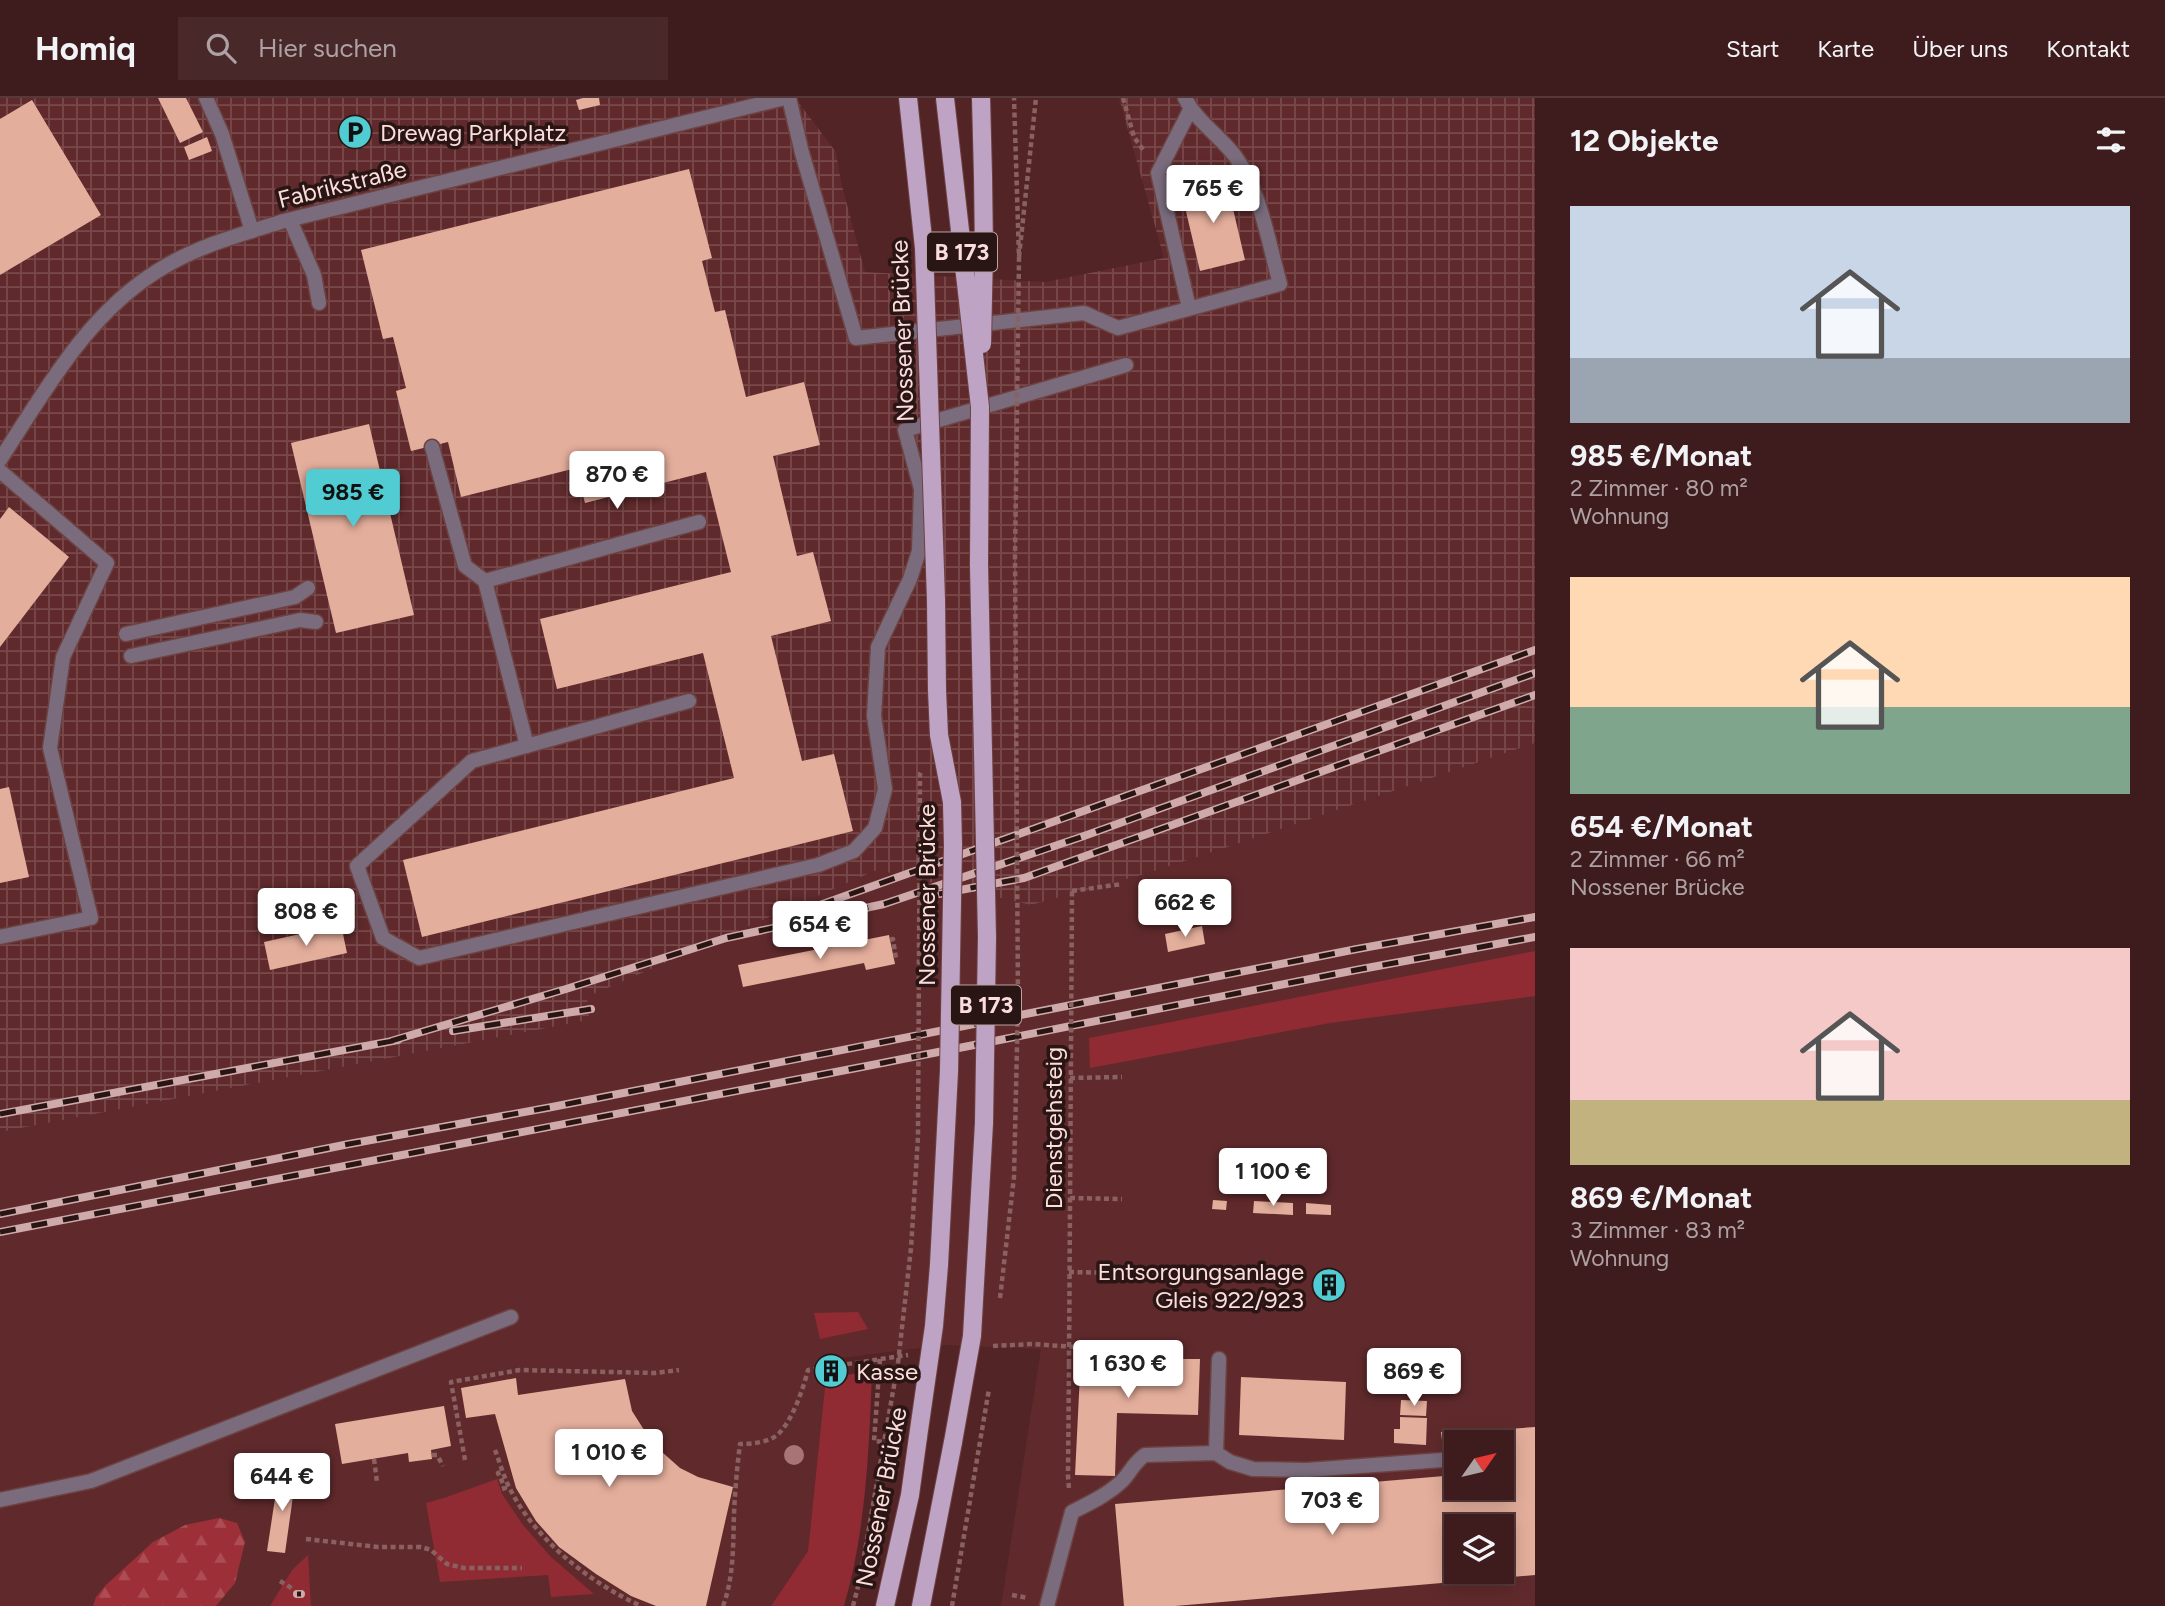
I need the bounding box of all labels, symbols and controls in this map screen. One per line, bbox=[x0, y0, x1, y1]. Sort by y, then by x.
search box bbox=[178, 17, 668, 80]
text: Homiq bbox=[35, 29, 136, 68]
icon: search bbox=[202, 29, 240, 67]
text: Hier suchen bbox=[258, 32, 397, 64]
text: Start bbox=[1726, 34, 1779, 63]
text: Karte bbox=[1817, 34, 1874, 63]
text: Über uns bbox=[1912, 34, 2008, 63]
text: Kontakt bbox=[2046, 34, 2130, 63]
parking icon: Drewag Parkplatz bbox=[336, 113, 374, 151]
place label: Drewag Parkplatz bbox=[380, 118, 566, 147]
icon: filters bbox=[2092, 121, 2130, 159]
text: 12 Objekte bbox=[1570, 122, 1719, 159]
street label: Fabrikstraße bbox=[275, 154, 409, 214]
pin: 765 € bbox=[1164, 166, 1262, 225]
text: 765 € bbox=[1183, 174, 1243, 202]
road number: B 173 bbox=[927, 232, 997, 272]
street label: Nossener Brücke bbox=[884, 239, 920, 423]
icon: home bbox=[1787, 251, 1913, 377]
text: 985 €/Monat bbox=[1570, 437, 1752, 474]
pin: 870 € bbox=[568, 452, 666, 511]
text: 870 € bbox=[585, 460, 649, 488]
pin: 985 € bbox=[304, 470, 402, 529]
text: 2 Zimmer · 80 m² bbox=[1570, 474, 1748, 502]
text: 985 € bbox=[322, 478, 384, 506]
text: Wohnung bbox=[1570, 502, 1669, 530]
icon: home bbox=[1787, 622, 1913, 748]
street label: Nossener Brücke bbox=[912, 804, 941, 986]
text: 654 €/Monat bbox=[1570, 808, 1753, 845]
text: 2 Zimmer · 66 m² bbox=[1570, 845, 1745, 873]
text: Nossener Brücke bbox=[1570, 873, 1745, 901]
pin: 662 € bbox=[1136, 880, 1234, 939]
pin: 808 € bbox=[257, 888, 355, 948]
text: 662 € bbox=[1154, 888, 1216, 916]
text: 808 € bbox=[274, 897, 338, 925]
pin: 654 € bbox=[771, 902, 869, 961]
text: 654 € bbox=[789, 910, 851, 938]
road number: B 173 bbox=[951, 986, 1021, 1024]
icon: home bbox=[1787, 993, 1913, 1119]
street label: Dienstgehsteig bbox=[1039, 1047, 1068, 1209]
pin: 1 100 € bbox=[1208, 1148, 1338, 1208]
text: 1 100 € bbox=[1235, 1157, 1311, 1185]
text: 869 €/Monat bbox=[1570, 1179, 1752, 1216]
text: 3 Zimmer · 83 m² bbox=[1570, 1216, 1745, 1244]
text: Wohnung bbox=[1570, 1244, 1669, 1272]
place label: Entsorgungsanlage Gleis 922/923 bbox=[1098, 1257, 1304, 1314]
building icon: Entsorgungsanlage Gleis 922/923 bbox=[1310, 1266, 1348, 1304]
pin: 1 630 € bbox=[1063, 1340, 1193, 1400]
pin: 869 € bbox=[1365, 1348, 1463, 1408]
text: 1 630 € bbox=[1089, 1349, 1167, 1377]
building icon: Kasse bbox=[812, 1352, 850, 1390]
place label: Kasse bbox=[856, 1357, 918, 1386]
text: 869 € bbox=[1383, 1357, 1445, 1385]
street label: Nossener Brücke bbox=[849, 1405, 913, 1589]
pin: 1 010 € bbox=[544, 1430, 674, 1489]
north arrow bbox=[1444, 1430, 1514, 1500]
map controls bbox=[1444, 1430, 1514, 1584]
text: 1 010 € bbox=[571, 1438, 647, 1466]
pin: 644 € bbox=[233, 1454, 331, 1513]
text: 644 € bbox=[250, 1462, 314, 1490]
pin: 703 € bbox=[1283, 1478, 1381, 1537]
text: 703 € bbox=[1301, 1486, 1363, 1514]
button: layers bbox=[1444, 1514, 1514, 1584]

